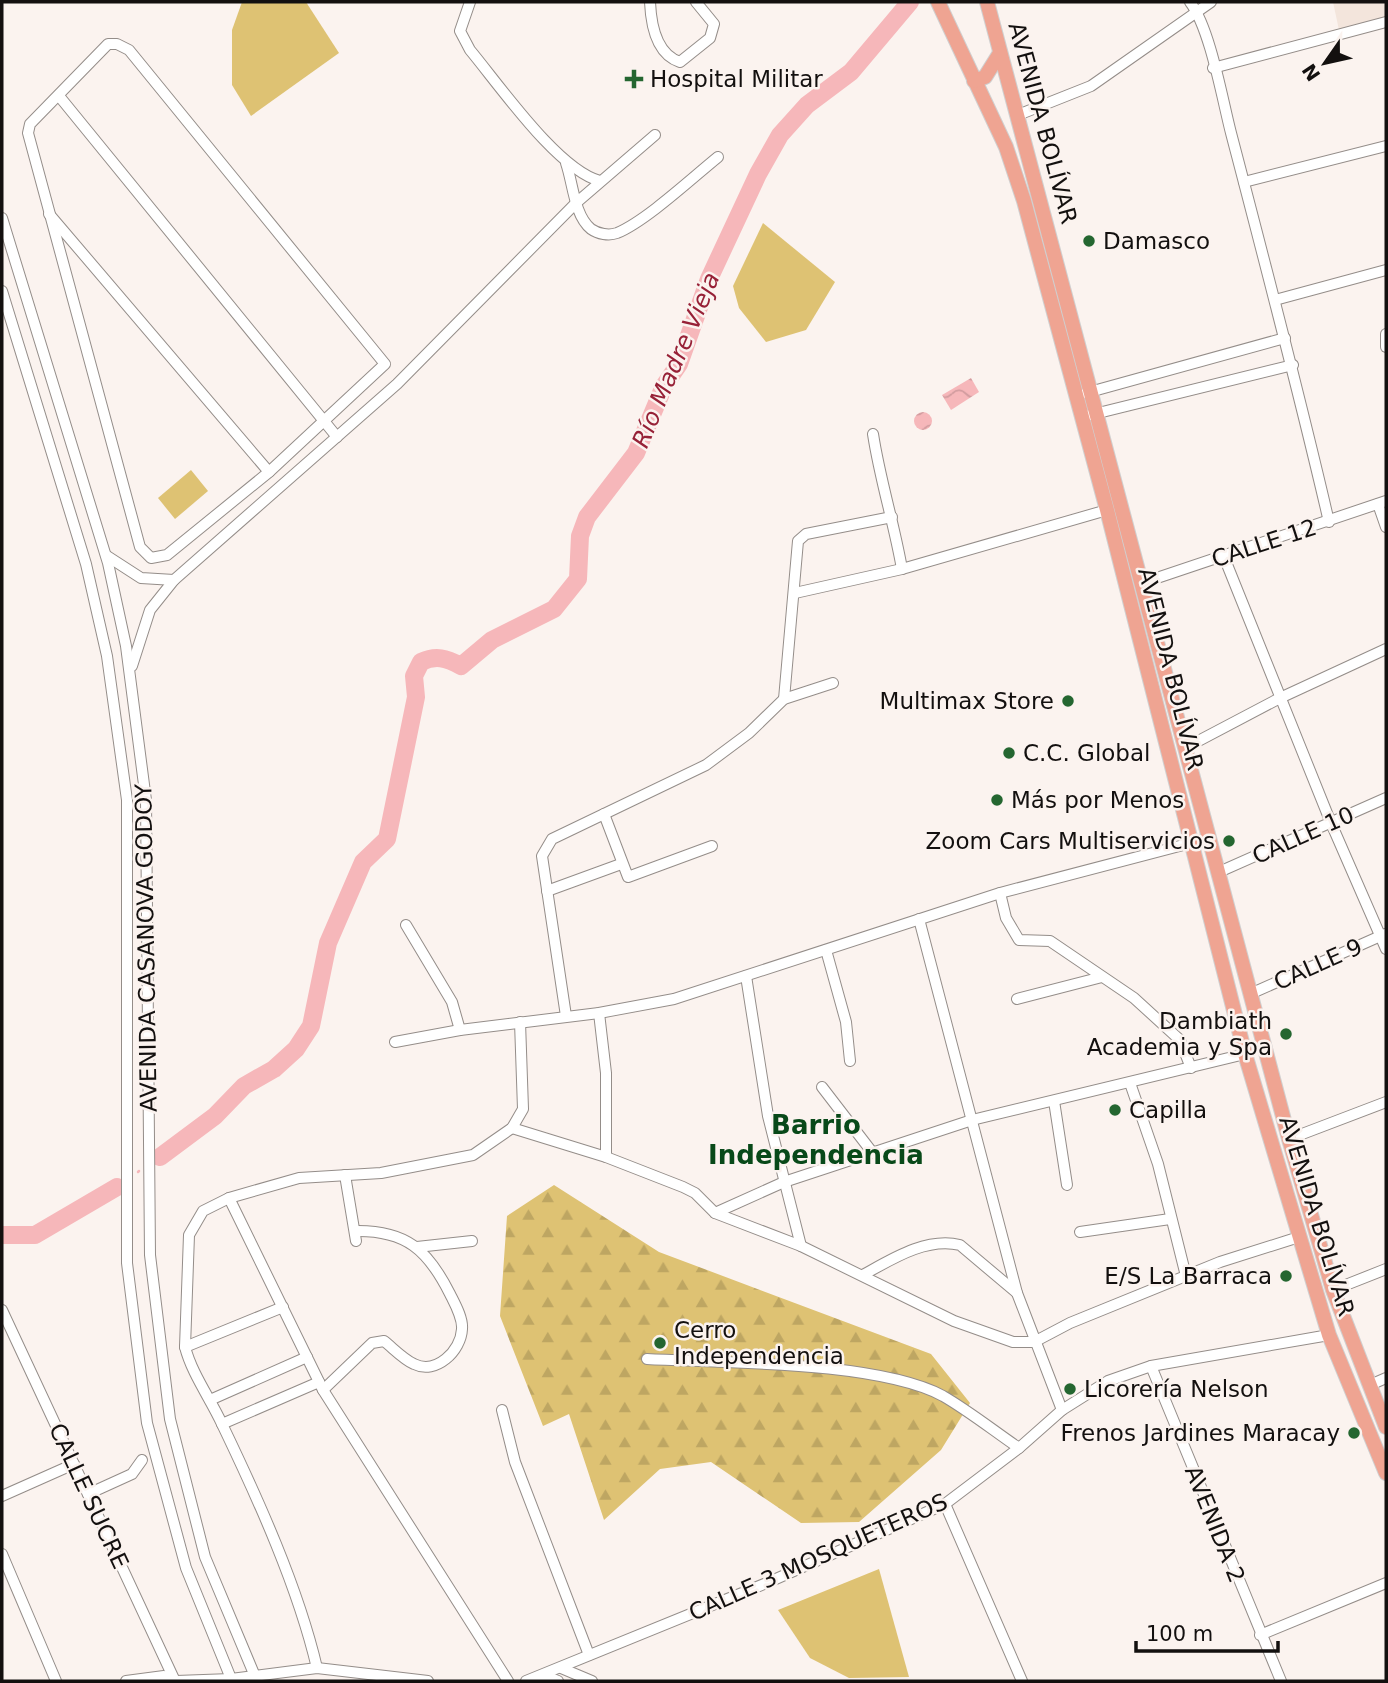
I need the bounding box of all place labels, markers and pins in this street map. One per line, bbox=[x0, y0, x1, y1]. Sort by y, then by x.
place label: Hospital Militar bbox=[650, 66, 823, 92]
marker: Hospital Militar bbox=[624, 69, 644, 89]
place label: Damasco bbox=[1103, 228, 1210, 254]
marker: Damasco bbox=[1081, 233, 1097, 249]
place label: Multimax Store bbox=[880, 688, 1054, 714]
marker: Multimax Store bbox=[1060, 693, 1076, 709]
place label: C.C. Global bbox=[1023, 740, 1150, 766]
marker: C.C. Global bbox=[1001, 745, 1017, 761]
place label: Más por Menos bbox=[1011, 787, 1184, 813]
marker: Más por Menos bbox=[989, 792, 1005, 808]
place label: Zoom Cars Multiservicios bbox=[926, 828, 1215, 854]
marker: Zoom Cars Multiservicios bbox=[1221, 833, 1237, 849]
place label: Dambiath Academia y Spa bbox=[1087, 1008, 1272, 1060]
marker: Dambiath Academia y Spa bbox=[1278, 1026, 1294, 1042]
place label: Capilla bbox=[1129, 1097, 1207, 1123]
marker: Capilla bbox=[1107, 1102, 1123, 1118]
place label: E/S La Barraca bbox=[1104, 1263, 1272, 1289]
marker: E/S La Barraca bbox=[1278, 1268, 1294, 1284]
place label: Cerro Independencia bbox=[674, 1317, 844, 1369]
marker: Cerro Independencia bbox=[652, 1335, 668, 1351]
place label: Licorería Nelson bbox=[1084, 1376, 1269, 1402]
marker: Licorería Nelson bbox=[1062, 1381, 1078, 1397]
place label: Frenos Jardines Maracay bbox=[1061, 1420, 1340, 1446]
marker: Frenos Jardines Maracay bbox=[1346, 1425, 1362, 1441]

